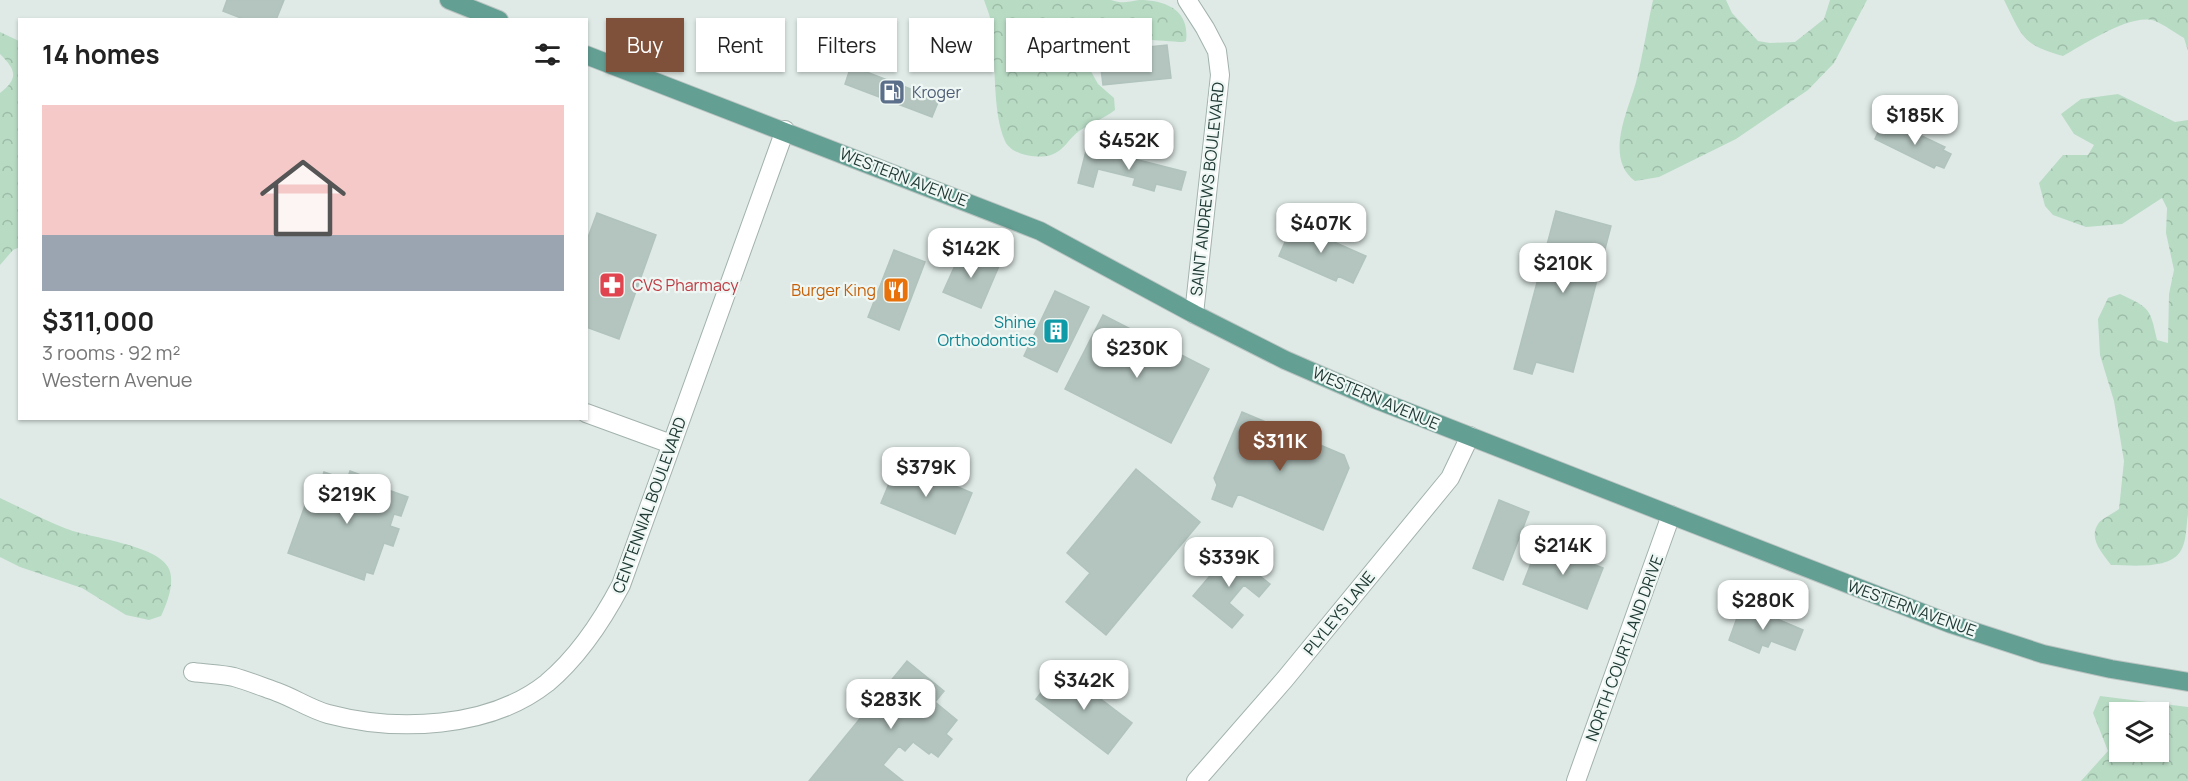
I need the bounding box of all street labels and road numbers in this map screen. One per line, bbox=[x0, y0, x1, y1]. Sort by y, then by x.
street label: SAINT ANDREWS BOULEVARD bbox=[1185, 81, 1229, 297]
street label: WESTERN AVENUE bbox=[837, 142, 971, 212]
street label: WESTERN AVENUE bbox=[1309, 361, 1443, 435]
street label: CENTENNIAL BOULEVARD bbox=[607, 414, 691, 596]
street label: NORTH COURTLAND DRIVE bbox=[1580, 552, 1668, 744]
street label: PLYLEYS LANE bbox=[1298, 566, 1380, 660]
street label: WESTERN AVENUE bbox=[1845, 574, 1979, 642]

